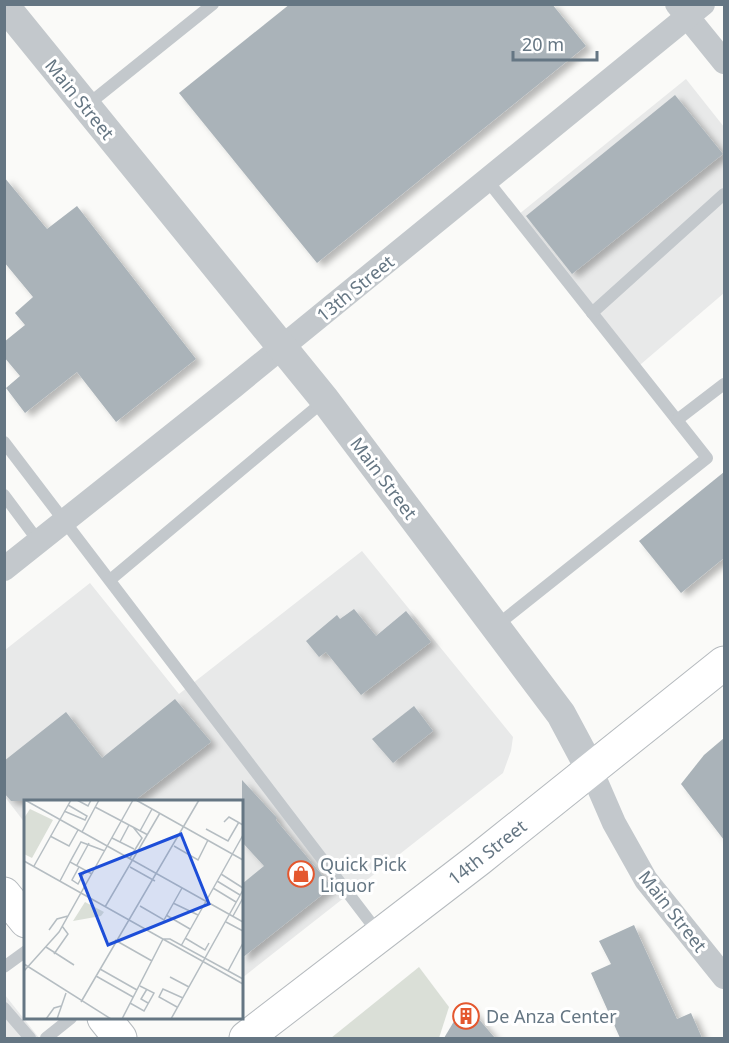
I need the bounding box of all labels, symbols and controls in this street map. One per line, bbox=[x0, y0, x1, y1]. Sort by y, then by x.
scale bar bbox=[513, 24, 597, 62]
text: 20 m bbox=[522, 32, 564, 56]
street label: Main Street bbox=[40, 54, 120, 145]
street label: 13th Street bbox=[311, 249, 399, 327]
street label: Main Street bbox=[345, 432, 423, 524]
inset map bbox=[24, 800, 243, 1019]
street label: 14th Street bbox=[443, 814, 531, 890]
place label: Quick Pick Liquor bbox=[320, 852, 407, 897]
shop icon: Quick Pick Liquor bbox=[286, 859, 316, 889]
street label: Main Street bbox=[634, 865, 713, 957]
building icon: De Anza Center bbox=[451, 1001, 481, 1031]
place label: De Anza Center bbox=[486, 1004, 617, 1028]

